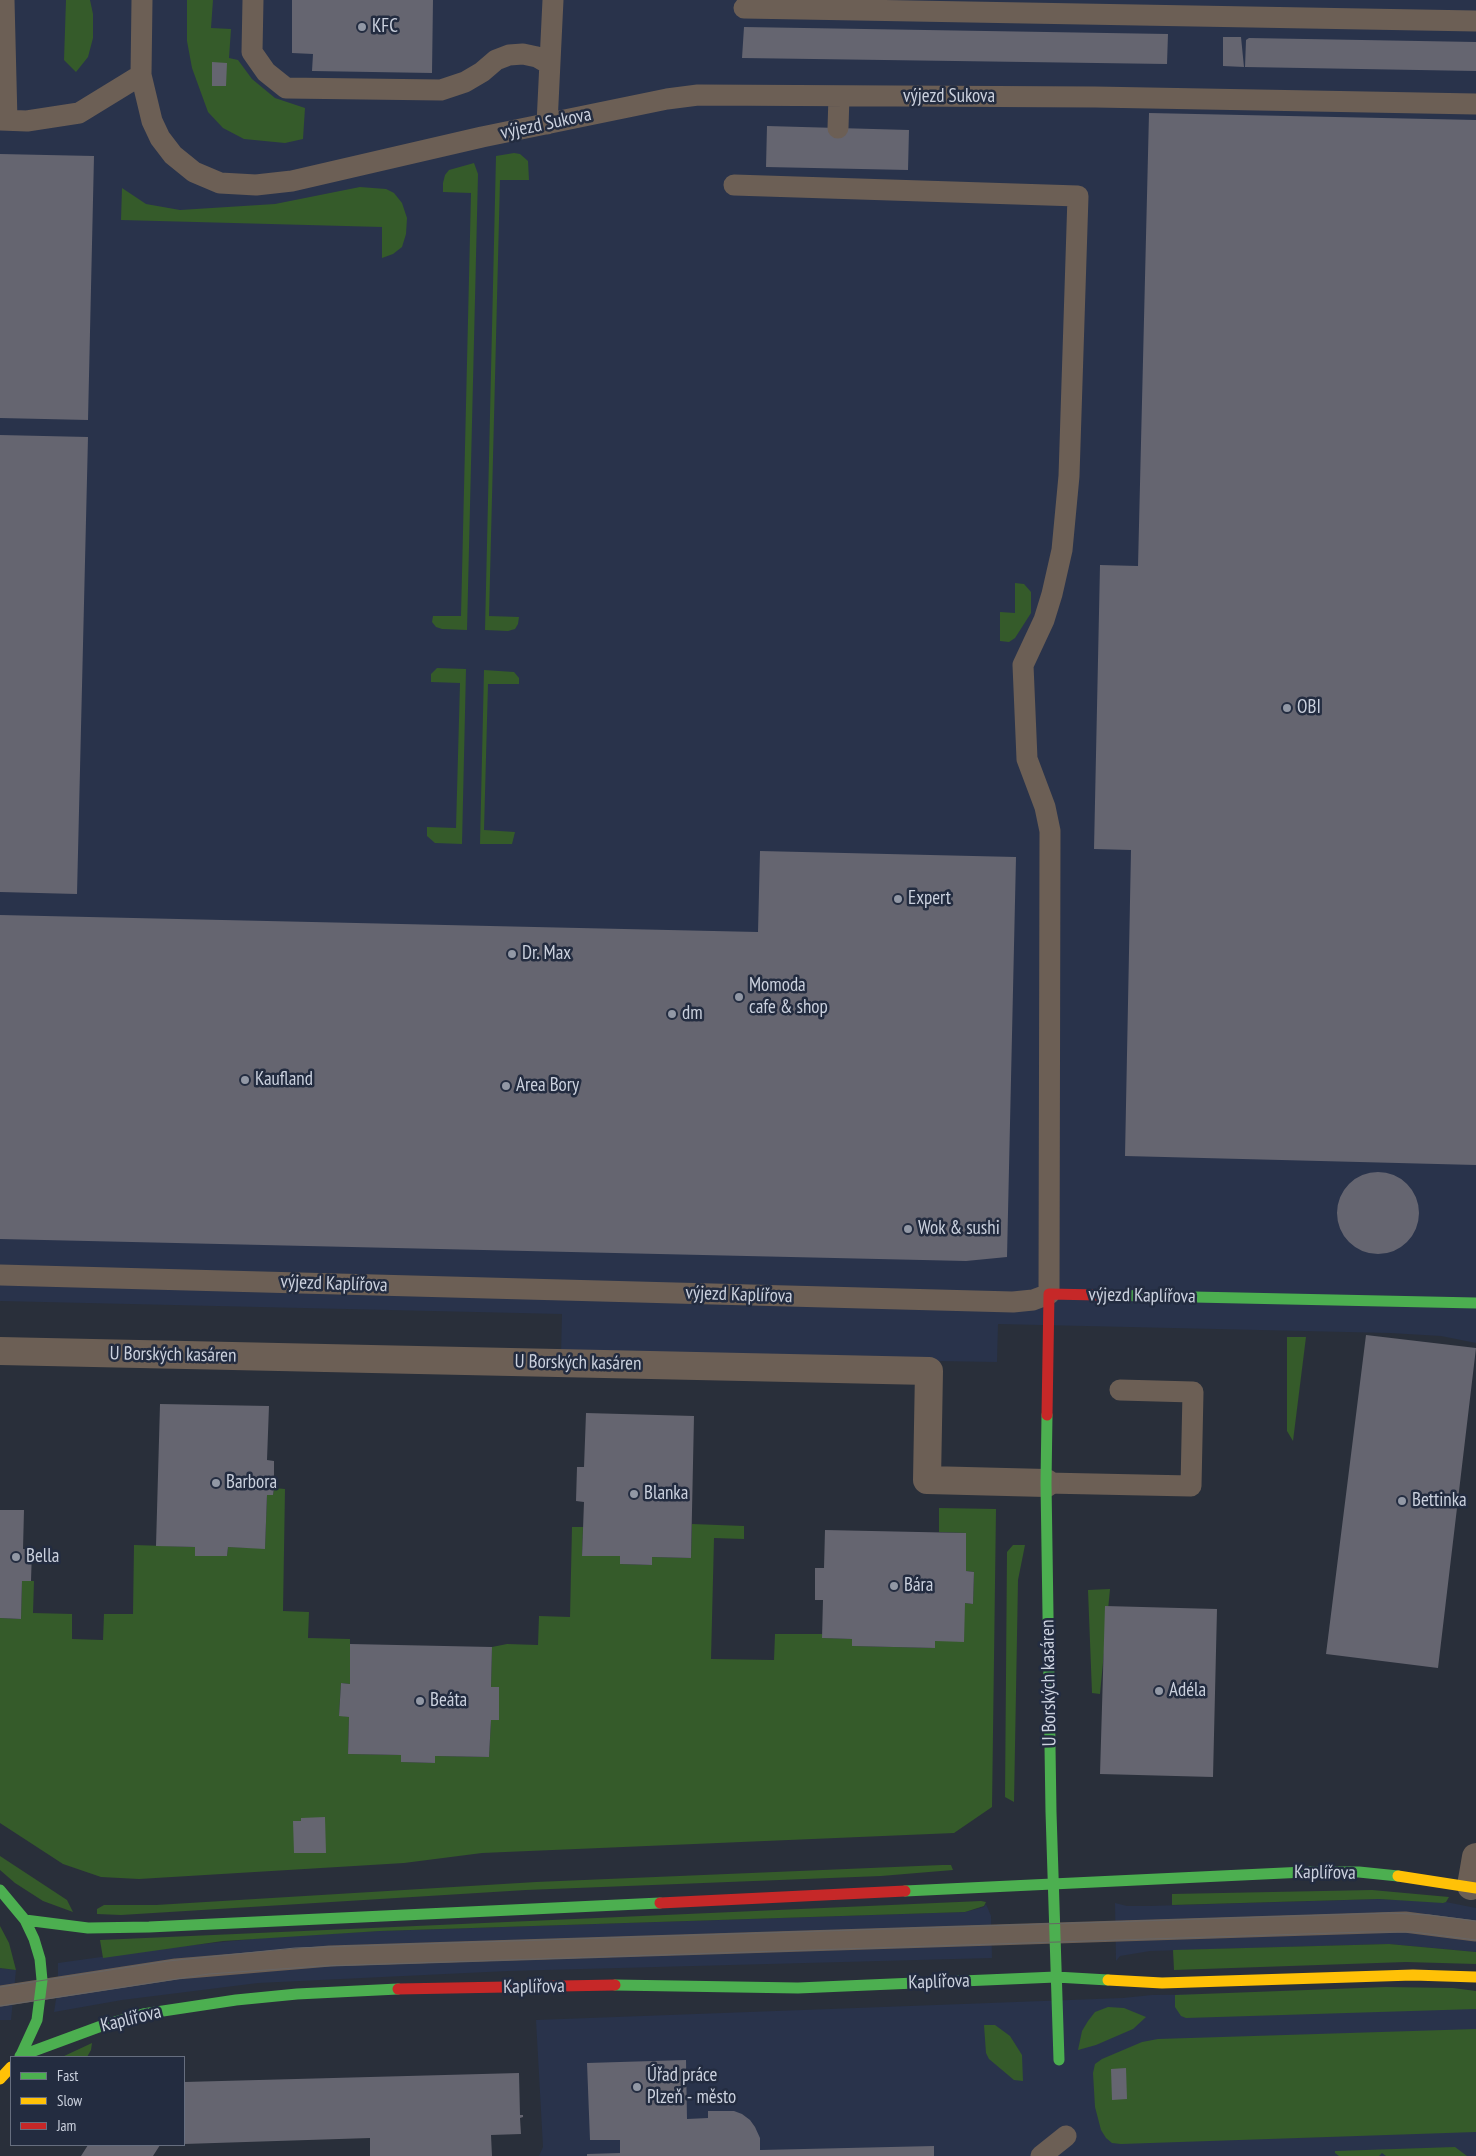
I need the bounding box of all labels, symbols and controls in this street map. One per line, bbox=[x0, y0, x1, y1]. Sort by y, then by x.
place label: KFC bbox=[372, 16, 398, 38]
marker: KFC bbox=[356, 21, 368, 33]
street label: výjezd Sukova bbox=[903, 86, 995, 108]
street label: výjezd Sukova bbox=[499, 103, 593, 145]
place label: OBI bbox=[1297, 697, 1321, 719]
marker: OBI bbox=[1281, 702, 1293, 714]
place label: Expert bbox=[908, 888, 951, 910]
marker: Expert bbox=[892, 893, 904, 905]
place label: Dr. Max bbox=[522, 943, 571, 965]
marker: Dr. Max bbox=[506, 948, 518, 960]
place label: Momoda cafe & shop bbox=[749, 975, 828, 1019]
marker: Momoda cafe & shop bbox=[733, 991, 745, 1003]
place label: dm bbox=[682, 1003, 703, 1025]
marker: dm bbox=[666, 1008, 678, 1020]
place label: Kaufland bbox=[255, 1069, 313, 1091]
marker: Kaufland bbox=[239, 1074, 251, 1086]
place label: Area Bory bbox=[516, 1075, 579, 1097]
marker: Area Bory bbox=[500, 1080, 512, 1092]
place label: Wok & sushi bbox=[918, 1218, 1000, 1240]
marker: Wok & sushi bbox=[902, 1223, 914, 1235]
street label: výjezd Kaplířova bbox=[280, 1271, 388, 1297]
street label: výjezd Kaplířova bbox=[685, 1282, 793, 1308]
street label: výjezd Kaplířova bbox=[1088, 1284, 1196, 1308]
street label: U Borských kasáren bbox=[109, 1342, 237, 1368]
street label: U Borských kasáren bbox=[514, 1350, 642, 1376]
place label: Barbora bbox=[226, 1472, 277, 1494]
marker: Barbora bbox=[210, 1477, 222, 1489]
place label: Blanka bbox=[644, 1483, 688, 1505]
marker: Blanka bbox=[628, 1488, 640, 1500]
place label: Bettinka bbox=[1412, 1490, 1467, 1512]
marker: Bettinka bbox=[1396, 1495, 1408, 1507]
place label: Bella bbox=[26, 1546, 59, 1568]
marker: Bella bbox=[10, 1551, 22, 1563]
place label: Bára bbox=[904, 1575, 933, 1597]
marker: Bára bbox=[888, 1580, 900, 1592]
street label: U Borských kasáren bbox=[1036, 1619, 1062, 1747]
place label: Adéla bbox=[1169, 1680, 1206, 1702]
marker: Adéla bbox=[1153, 1685, 1165, 1697]
place label: Beáta bbox=[430, 1690, 467, 1712]
marker: Beáta bbox=[414, 1695, 426, 1707]
street label: Kaplířova bbox=[1294, 1861, 1356, 1885]
street label: Kaplířova bbox=[908, 1970, 970, 1994]
street label: Kaplířova bbox=[503, 1975, 565, 1999]
street label: Kaplířova bbox=[98, 2000, 164, 2038]
legend bbox=[10, 2056, 185, 2146]
place label: Úřad práce Plzeň - město bbox=[647, 2065, 736, 2109]
text: Fast bbox=[57, 2066, 78, 2085]
marker: Úřad práce Plzeň - město bbox=[631, 2081, 643, 2093]
text: Slow bbox=[57, 2091, 82, 2110]
text: Jam bbox=[57, 2116, 76, 2135]

